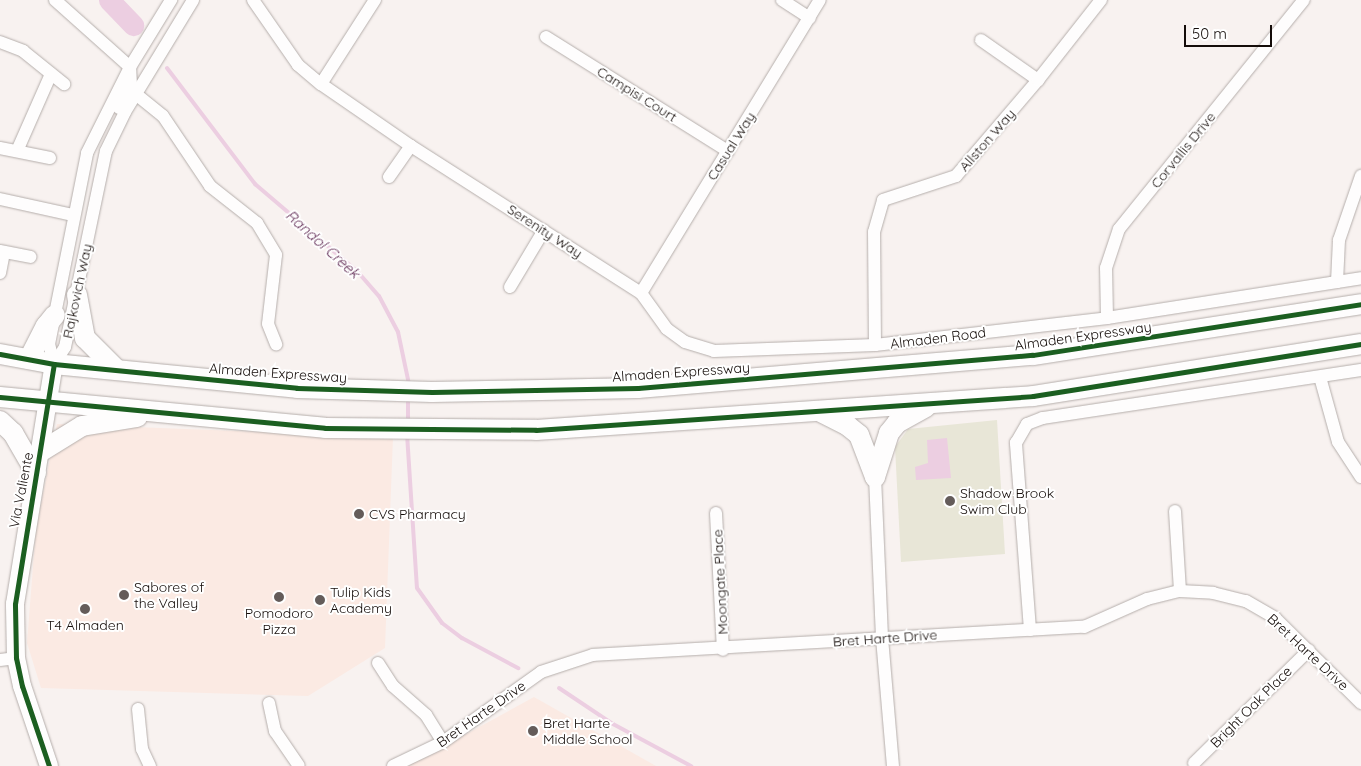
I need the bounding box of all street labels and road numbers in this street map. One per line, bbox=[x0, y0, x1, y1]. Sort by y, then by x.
street label: Campisi Court bbox=[594, 63, 680, 125]
street label: Allston Way bbox=[955, 105, 1019, 175]
street label: Casual Way bbox=[703, 109, 759, 183]
street label: Corvallis Drive bbox=[1147, 109, 1219, 191]
street label: Serenity Way bbox=[504, 200, 586, 262]
street label: Rajkovich Way bbox=[59, 242, 95, 340]
street label: Almaden Expressway bbox=[1013, 318, 1153, 354]
street label: Almaden Road bbox=[889, 324, 987, 352]
street label: Almaden Expressway bbox=[611, 359, 751, 385]
street label: Almaden Expressway bbox=[208, 360, 348, 386]
street label: Via Valiente bbox=[5, 451, 37, 529]
street label: Moongate Place bbox=[709, 529, 731, 635]
street label: Bret Harte Drive bbox=[1264, 610, 1352, 694]
street label: Bret Harte Drive bbox=[832, 626, 938, 650]
street label: Bright Oak Place bbox=[1207, 663, 1295, 751]
street label: Bret Harte Drive bbox=[433, 677, 529, 751]

